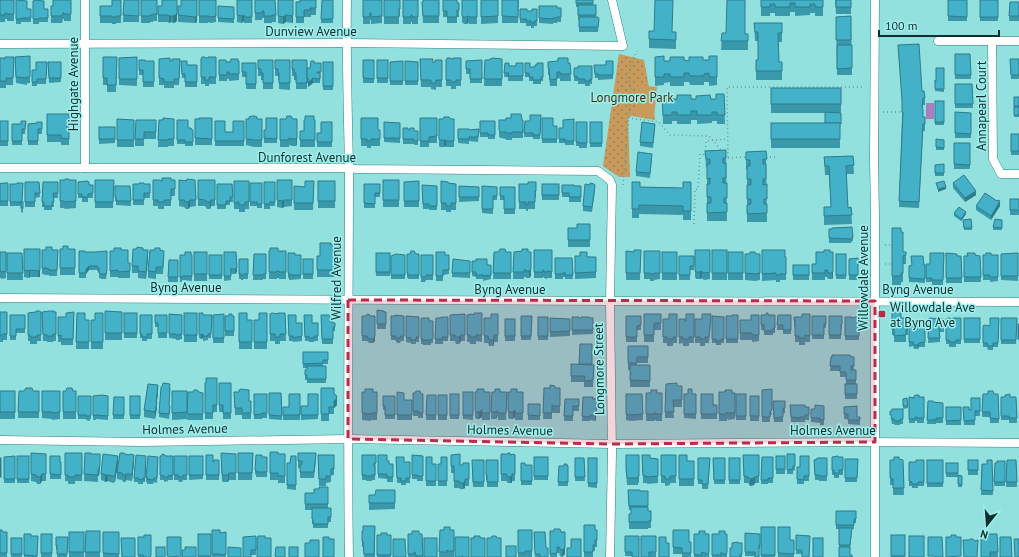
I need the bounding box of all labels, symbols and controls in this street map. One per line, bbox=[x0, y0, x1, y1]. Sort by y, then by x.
scale bar bbox=[879, 12, 999, 38]
text: 100 m bbox=[885, 18, 918, 33]
street label: Dunview Avenue bbox=[265, 23, 357, 40]
street label: Highgate Avenue bbox=[65, 37, 82, 131]
street label: Annapearl Court bbox=[973, 60, 990, 151]
park label: Longmore Park bbox=[591, 89, 674, 106]
street label: Dunforest Avenue bbox=[258, 149, 356, 166]
street label: Willowdale Avenue bbox=[855, 225, 872, 331]
street label: Wilfred Avenue bbox=[328, 236, 345, 320]
street label: Byng Avenue bbox=[150, 279, 222, 296]
street label: Byng Avenue bbox=[474, 281, 546, 298]
street label: Byng Avenue bbox=[882, 281, 954, 298]
place label: Willowdale Ave at Byng Ave bbox=[890, 299, 975, 331]
marker: Willowdale Ave at Byng Ave bbox=[877, 309, 887, 319]
street label: Longmore Street bbox=[590, 322, 608, 415]
street label: Holmes Avenue bbox=[142, 420, 228, 438]
street label: Holmes Avenue bbox=[467, 421, 553, 439]
street label: Holmes Avenue bbox=[790, 422, 876, 439]
north arrow bbox=[967, 505, 1007, 545]
text: N bbox=[979, 527, 990, 542]

